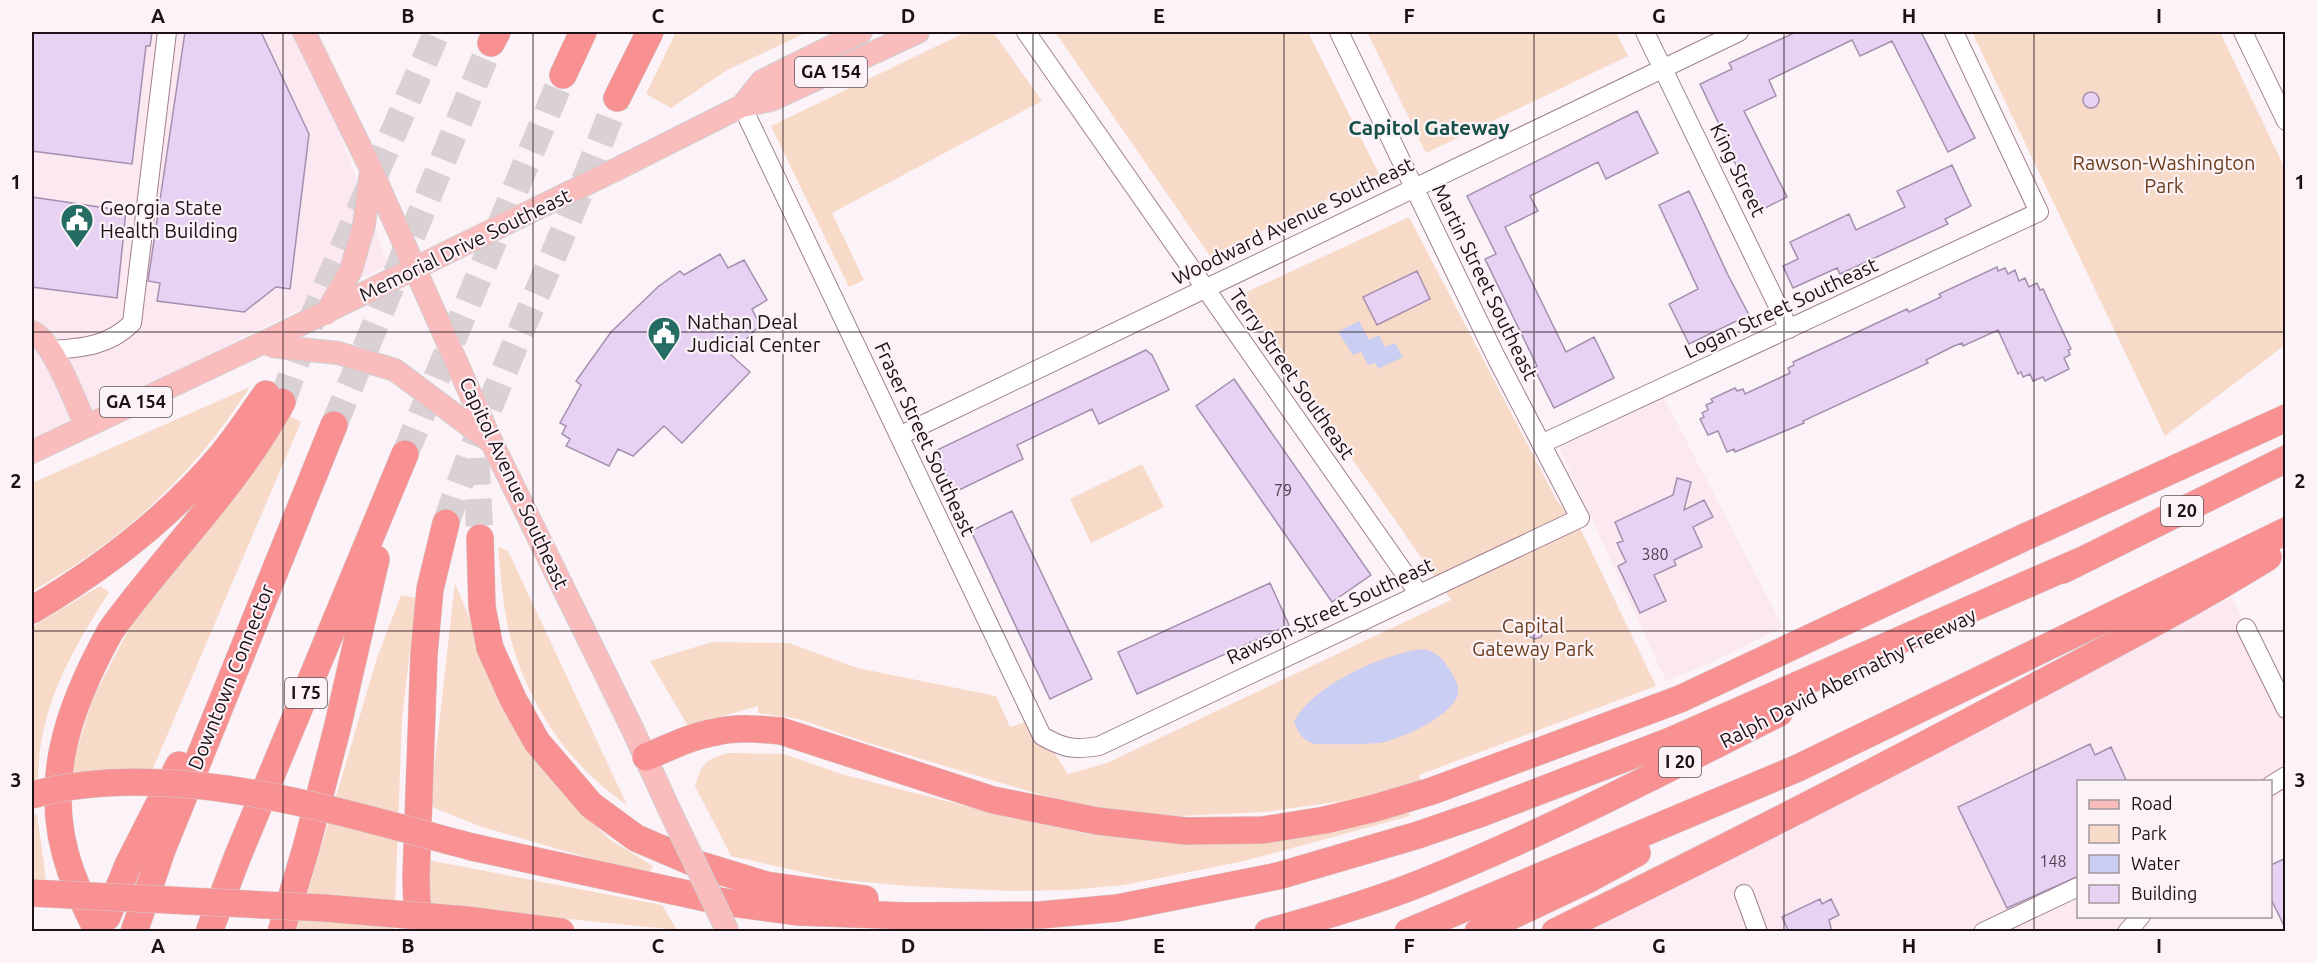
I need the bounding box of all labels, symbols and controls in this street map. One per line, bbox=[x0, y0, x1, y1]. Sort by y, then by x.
text: A bbox=[151, 4, 165, 27]
text: B bbox=[401, 4, 415, 27]
text: C bbox=[652, 4, 665, 27]
text: D bbox=[901, 4, 915, 27]
text: E bbox=[1153, 4, 1165, 27]
text: F bbox=[1403, 4, 1415, 27]
text: G bbox=[1652, 4, 1666, 27]
text: H bbox=[1902, 4, 1916, 27]
text: I bbox=[2156, 4, 2162, 27]
road number: GA 154 bbox=[795, 57, 867, 87]
district label: Capitol Gateway bbox=[1348, 115, 1510, 139]
street label: King Street bbox=[1706, 119, 1771, 220]
park label: Rawson-Washington Park bbox=[2073, 151, 2255, 197]
street label: Woodward Avenue Southeast bbox=[1168, 152, 1417, 289]
text: 1 bbox=[10, 170, 22, 193]
text: 1 bbox=[2294, 170, 2306, 193]
street label: Martin Street Southeast bbox=[1428, 180, 1543, 384]
street label: Memorial Drive Southeast bbox=[355, 183, 574, 306]
place label: Georgia State Health Building bbox=[100, 196, 238, 242]
public building icon: Georgia State Health Building bbox=[59, 202, 95, 249]
street label: Logan Street Southeast bbox=[1680, 253, 1881, 363]
street label: Terry Street Southeast bbox=[1225, 284, 1360, 463]
place label: Nathan Deal Judicial Center bbox=[687, 310, 821, 356]
public building icon: Nathan Deal Judicial Center bbox=[646, 315, 682, 362]
street label: Fraser Street Southeast bbox=[870, 338, 981, 539]
street label: Capitol Avenue Southeast bbox=[455, 373, 574, 593]
road number: GA 154 bbox=[100, 387, 172, 417]
text: 2 bbox=[10, 469, 22, 492]
text: 2 bbox=[2294, 469, 2306, 492]
house number: 79 bbox=[1274, 481, 1292, 499]
road number: I 20 bbox=[2161, 496, 2203, 526]
house number: 380 bbox=[1641, 545, 1669, 563]
street label: Rawson Street Southeast bbox=[1223, 552, 1437, 669]
street label: Downtown Connector bbox=[183, 580, 278, 773]
street label: Ralph David Abernathy Freeway bbox=[1716, 603, 1980, 752]
park label: Capital Gateway Park bbox=[1472, 614, 1594, 660]
road number: I 75 bbox=[285, 678, 327, 708]
road number: I 20 bbox=[1659, 747, 1701, 777]
text: 3 bbox=[10, 768, 22, 791]
text: 3 bbox=[2294, 768, 2306, 791]
legend bbox=[2077, 780, 2272, 918]
text: Road bbox=[2131, 793, 2173, 813]
text: Park bbox=[2131, 823, 2167, 843]
house number: 148 bbox=[2039, 852, 2067, 870]
text: Water bbox=[2131, 853, 2181, 873]
text: Building bbox=[2131, 883, 2197, 903]
text: A bbox=[151, 934, 165, 957]
text: B bbox=[401, 934, 415, 957]
text: C bbox=[652, 934, 665, 957]
text: D bbox=[901, 934, 915, 957]
text: E bbox=[1153, 934, 1165, 957]
text: F bbox=[1403, 934, 1415, 957]
text: G bbox=[1652, 934, 1666, 957]
text: H bbox=[1902, 934, 1916, 957]
text: I bbox=[2156, 934, 2162, 957]

